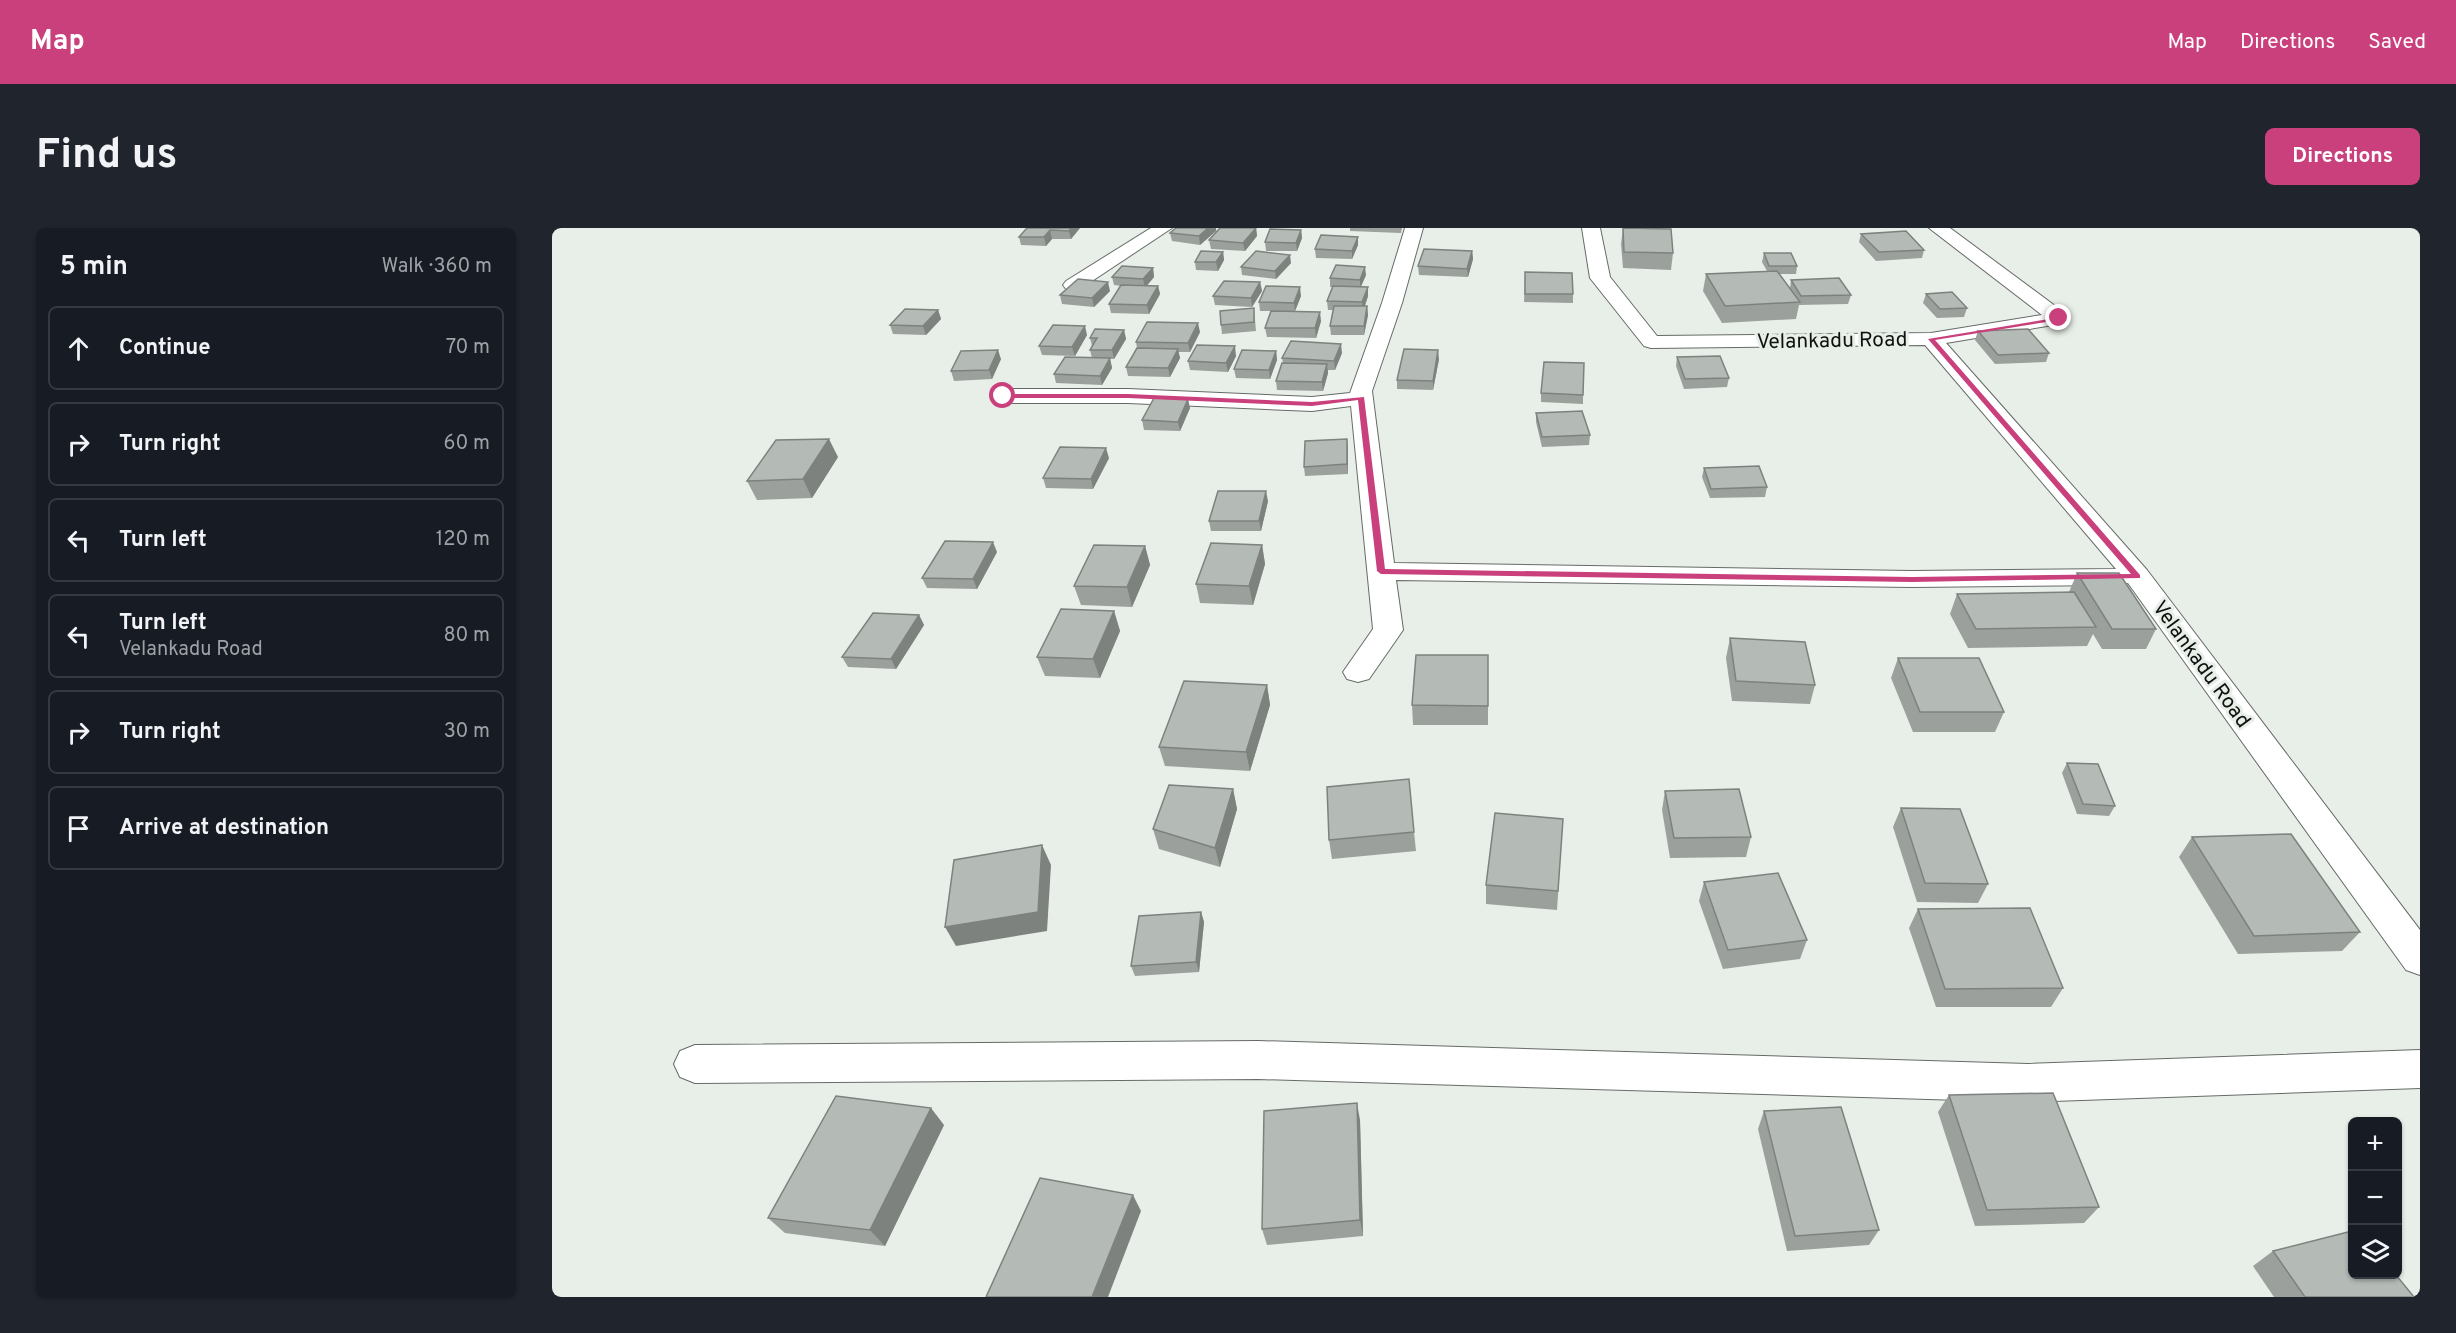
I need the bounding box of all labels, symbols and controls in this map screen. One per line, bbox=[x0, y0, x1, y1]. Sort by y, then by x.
text: Map bbox=[30, 24, 85, 60]
text: Map bbox=[2167, 29, 2207, 56]
text: Directions bbox=[2240, 29, 2335, 56]
text: Saved bbox=[2368, 29, 2426, 56]
button: Directions bbox=[2265, 128, 2420, 185]
text: Find us bbox=[36, 130, 177, 183]
text: 5 min bbox=[60, 251, 128, 284]
text: Walk · 360 m bbox=[381, 254, 492, 280]
route end bbox=[2045, 304, 2071, 330]
street label: Velankadu Road bbox=[1756, 327, 1908, 356]
icon: ahead bbox=[62, 332, 95, 365]
text: Continue bbox=[119, 335, 210, 362]
text: 70 m bbox=[446, 335, 490, 361]
route start bbox=[989, 382, 1015, 408]
icon: right bbox=[62, 428, 95, 461]
text: Turn right bbox=[119, 431, 221, 458]
text: 60 m bbox=[444, 431, 490, 457]
icon: left bbox=[62, 524, 95, 557]
text: Turn left bbox=[119, 527, 207, 554]
text: 120 m bbox=[436, 527, 490, 553]
street label: Velankadu Road bbox=[2146, 596, 2256, 734]
text: Turn left bbox=[119, 610, 207, 637]
icon: left bbox=[62, 620, 95, 653]
text: 80 m bbox=[444, 623, 490, 649]
text: Velankadu Road bbox=[119, 637, 263, 663]
icon: right bbox=[62, 716, 95, 749]
text: Turn right bbox=[119, 719, 221, 746]
text: 30 m bbox=[444, 719, 490, 745]
icon: arrive bbox=[62, 812, 95, 845]
text: Arrive at destination bbox=[119, 815, 329, 842]
map controls bbox=[2348, 1117, 2402, 1279]
button: + bbox=[2348, 1117, 2402, 1171]
button: − bbox=[2348, 1171, 2402, 1225]
button: layers bbox=[2348, 1225, 2402, 1279]

